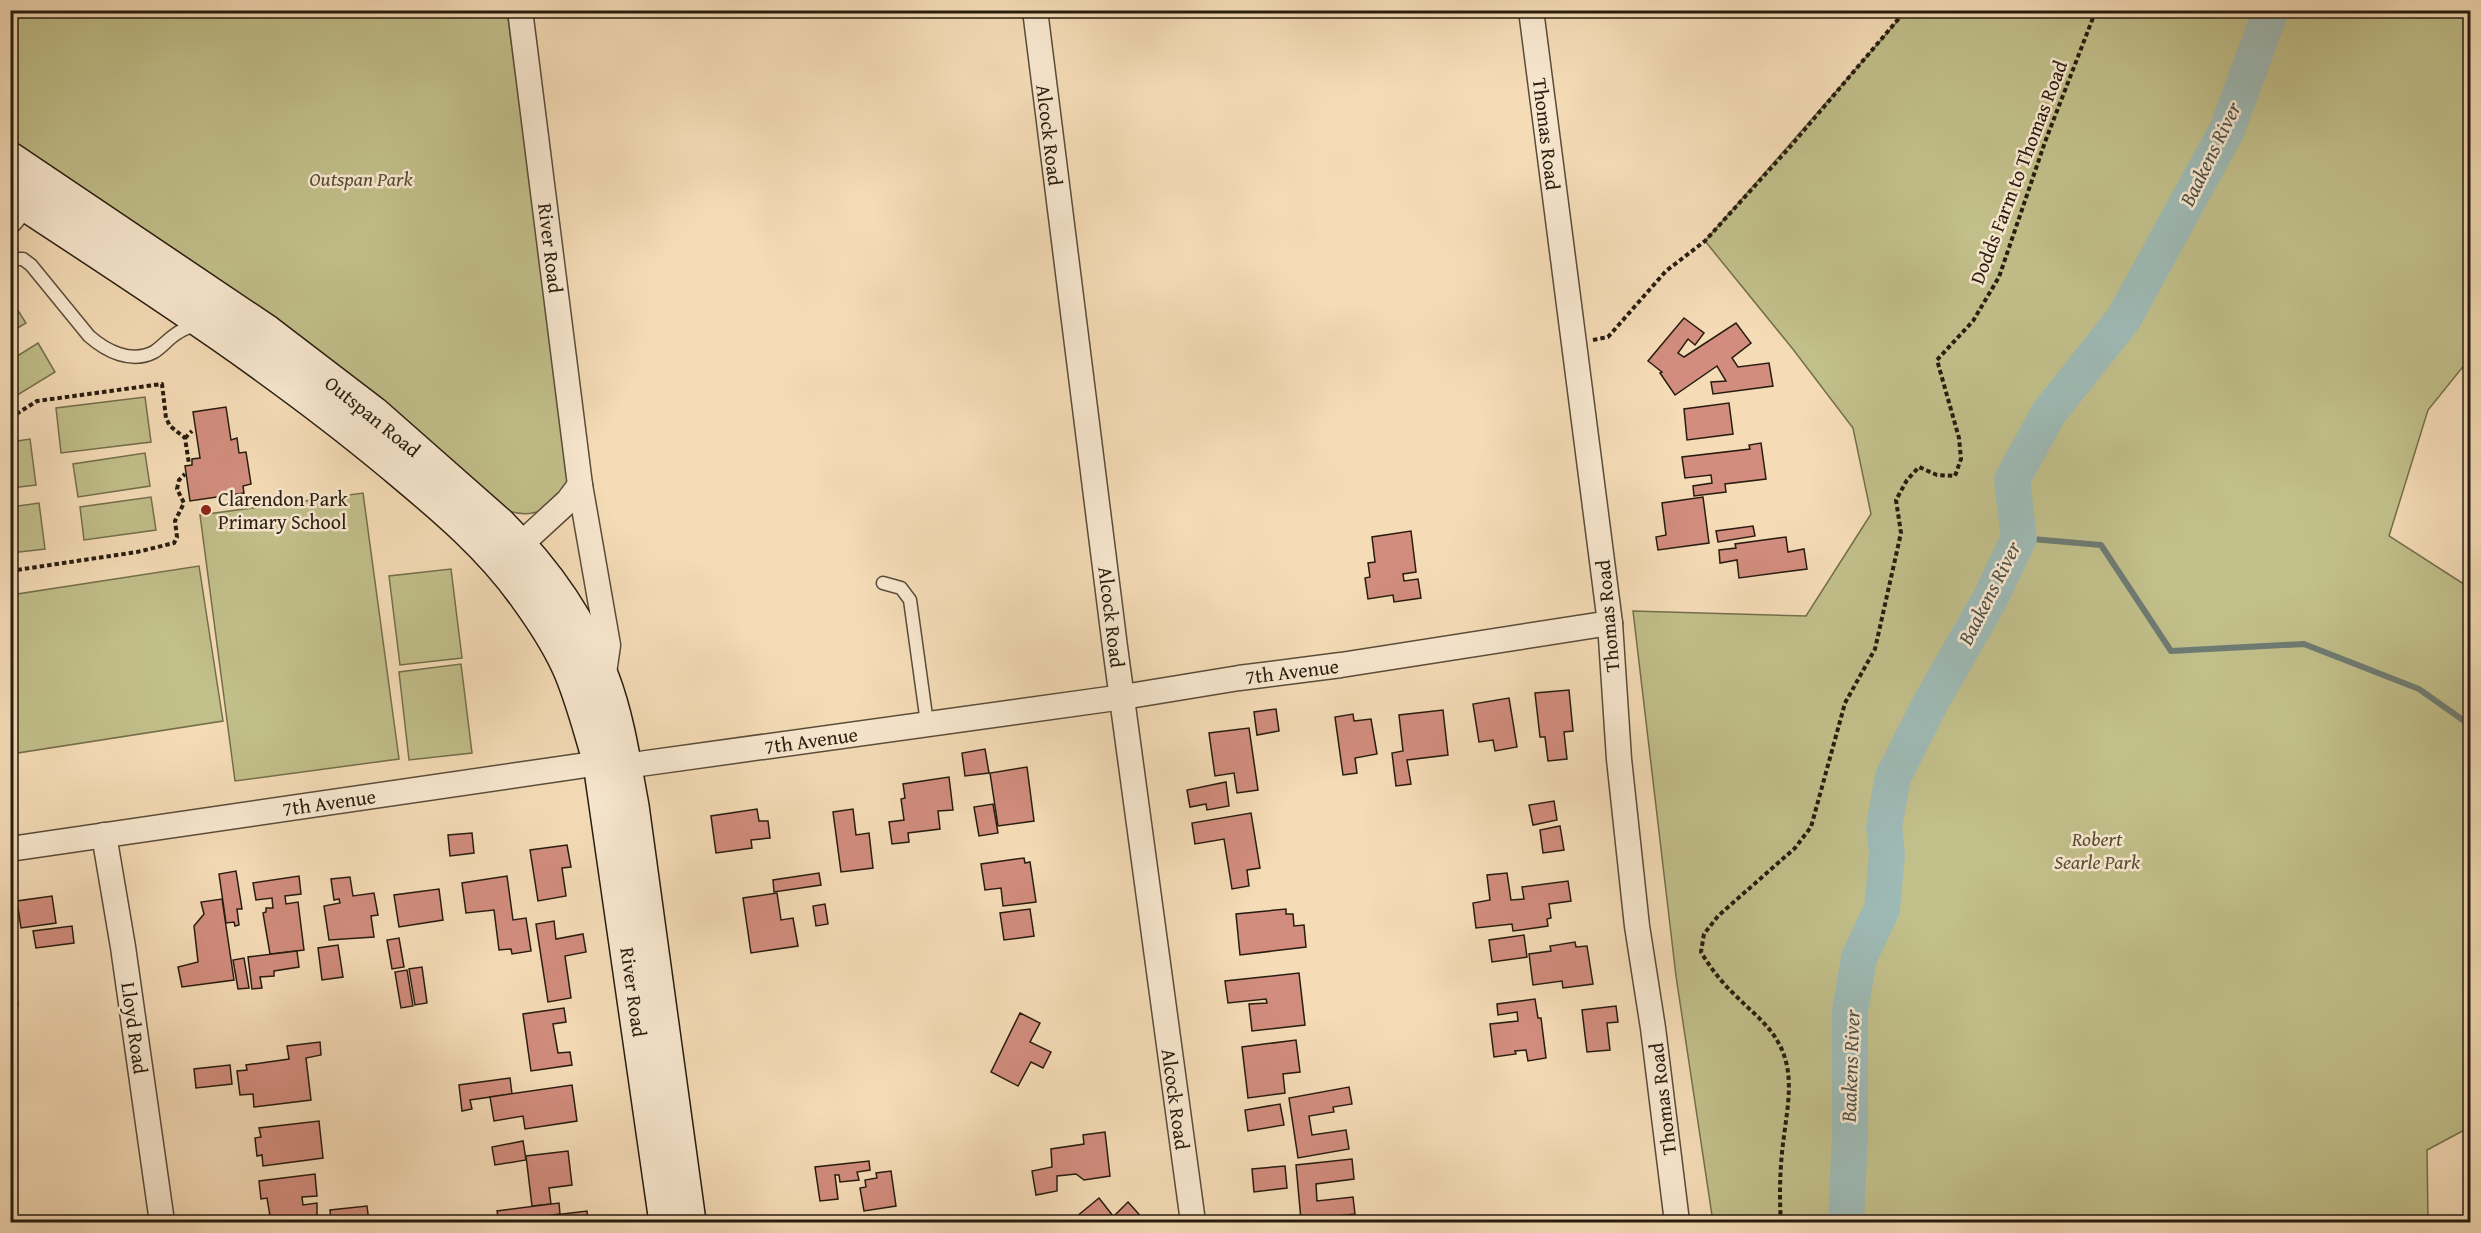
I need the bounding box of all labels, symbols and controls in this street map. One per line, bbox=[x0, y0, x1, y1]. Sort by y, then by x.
street label: Dodds Farm to Thomas Road bbox=[1962, 56, 2074, 288]
street label: Thomas Road bbox=[1526, 76, 1568, 192]
street label: Alcock Road bbox=[1029, 83, 1071, 188]
water label: Baakens River bbox=[2171, 96, 2249, 212]
park label: Outspan Park bbox=[309, 164, 414, 193]
street label: River Road bbox=[531, 201, 571, 295]
street label: Outspan Road bbox=[319, 368, 427, 464]
place label: Clarendon Park Primary School bbox=[218, 484, 348, 536]
marker: Clarendon Park Primary School bbox=[199, 503, 213, 517]
water label: Baakens River bbox=[1949, 535, 2029, 651]
street label: Thomas Road bbox=[1588, 558, 1626, 673]
street label: Alcock Road bbox=[1091, 565, 1133, 670]
street label: 7th Avenue bbox=[1244, 651, 1340, 691]
street label: 7th Avenue bbox=[763, 719, 859, 761]
street label: 7th Avenue bbox=[281, 781, 377, 823]
park label: Robert Searle Park bbox=[2054, 824, 2141, 876]
street label: River Road bbox=[613, 945, 655, 1039]
street label: Lloyd Road bbox=[114, 980, 156, 1076]
water label: Baakens River bbox=[1833, 1008, 1867, 1124]
street label: Thomas Road bbox=[1641, 1041, 1683, 1157]
street label: Alcock Road bbox=[1155, 1047, 1197, 1152]

